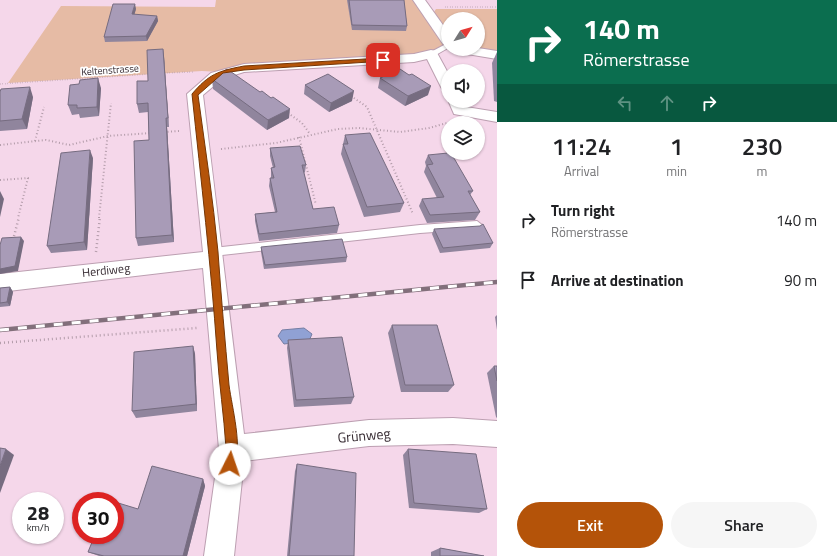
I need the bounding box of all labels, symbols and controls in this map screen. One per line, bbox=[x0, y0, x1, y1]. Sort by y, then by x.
text: 140 m bbox=[583, 7, 660, 50]
north arrow bbox=[441, 12, 485, 56]
map controls bbox=[441, 12, 485, 160]
icon: right bbox=[517, 16, 569, 68]
pin bbox=[366, 43, 400, 77]
text: Römerstrasse bbox=[583, 46, 690, 73]
icon: arrive bbox=[372, 49, 394, 71]
street label: Keltenstrasse bbox=[81, 61, 139, 79]
button: sound bbox=[441, 64, 485, 108]
icon: left bbox=[614, 92, 636, 114]
icon: ahead bbox=[656, 92, 678, 114]
icon: right bbox=[698, 92, 720, 114]
button: layers bbox=[441, 116, 485, 160]
text: 11:24 bbox=[552, 128, 611, 164]
text: 1 bbox=[670, 128, 683, 164]
text: 230 bbox=[742, 128, 782, 164]
text: Arrival bbox=[564, 161, 599, 181]
text: min bbox=[666, 161, 687, 181]
text: m bbox=[757, 161, 767, 181]
text: Turn right bbox=[551, 199, 615, 222]
icon: right bbox=[517, 209, 539, 231]
text: 140 m bbox=[776, 209, 817, 232]
text: Römerstrasse bbox=[551, 222, 628, 242]
street label: Herdiweg bbox=[81, 258, 131, 282]
icon: arrive bbox=[517, 269, 539, 291]
text: Arrive at destination bbox=[551, 269, 684, 292]
text: 90 m bbox=[784, 269, 817, 292]
street label: Grünweg bbox=[337, 422, 391, 448]
position arrow bbox=[209, 443, 251, 485]
speed limit sign: 30 bbox=[72, 492, 124, 544]
text: 28 bbox=[27, 497, 49, 528]
button: Exit bbox=[517, 502, 663, 548]
button: Share bbox=[671, 502, 817, 548]
text: km/h bbox=[27, 520, 49, 535]

